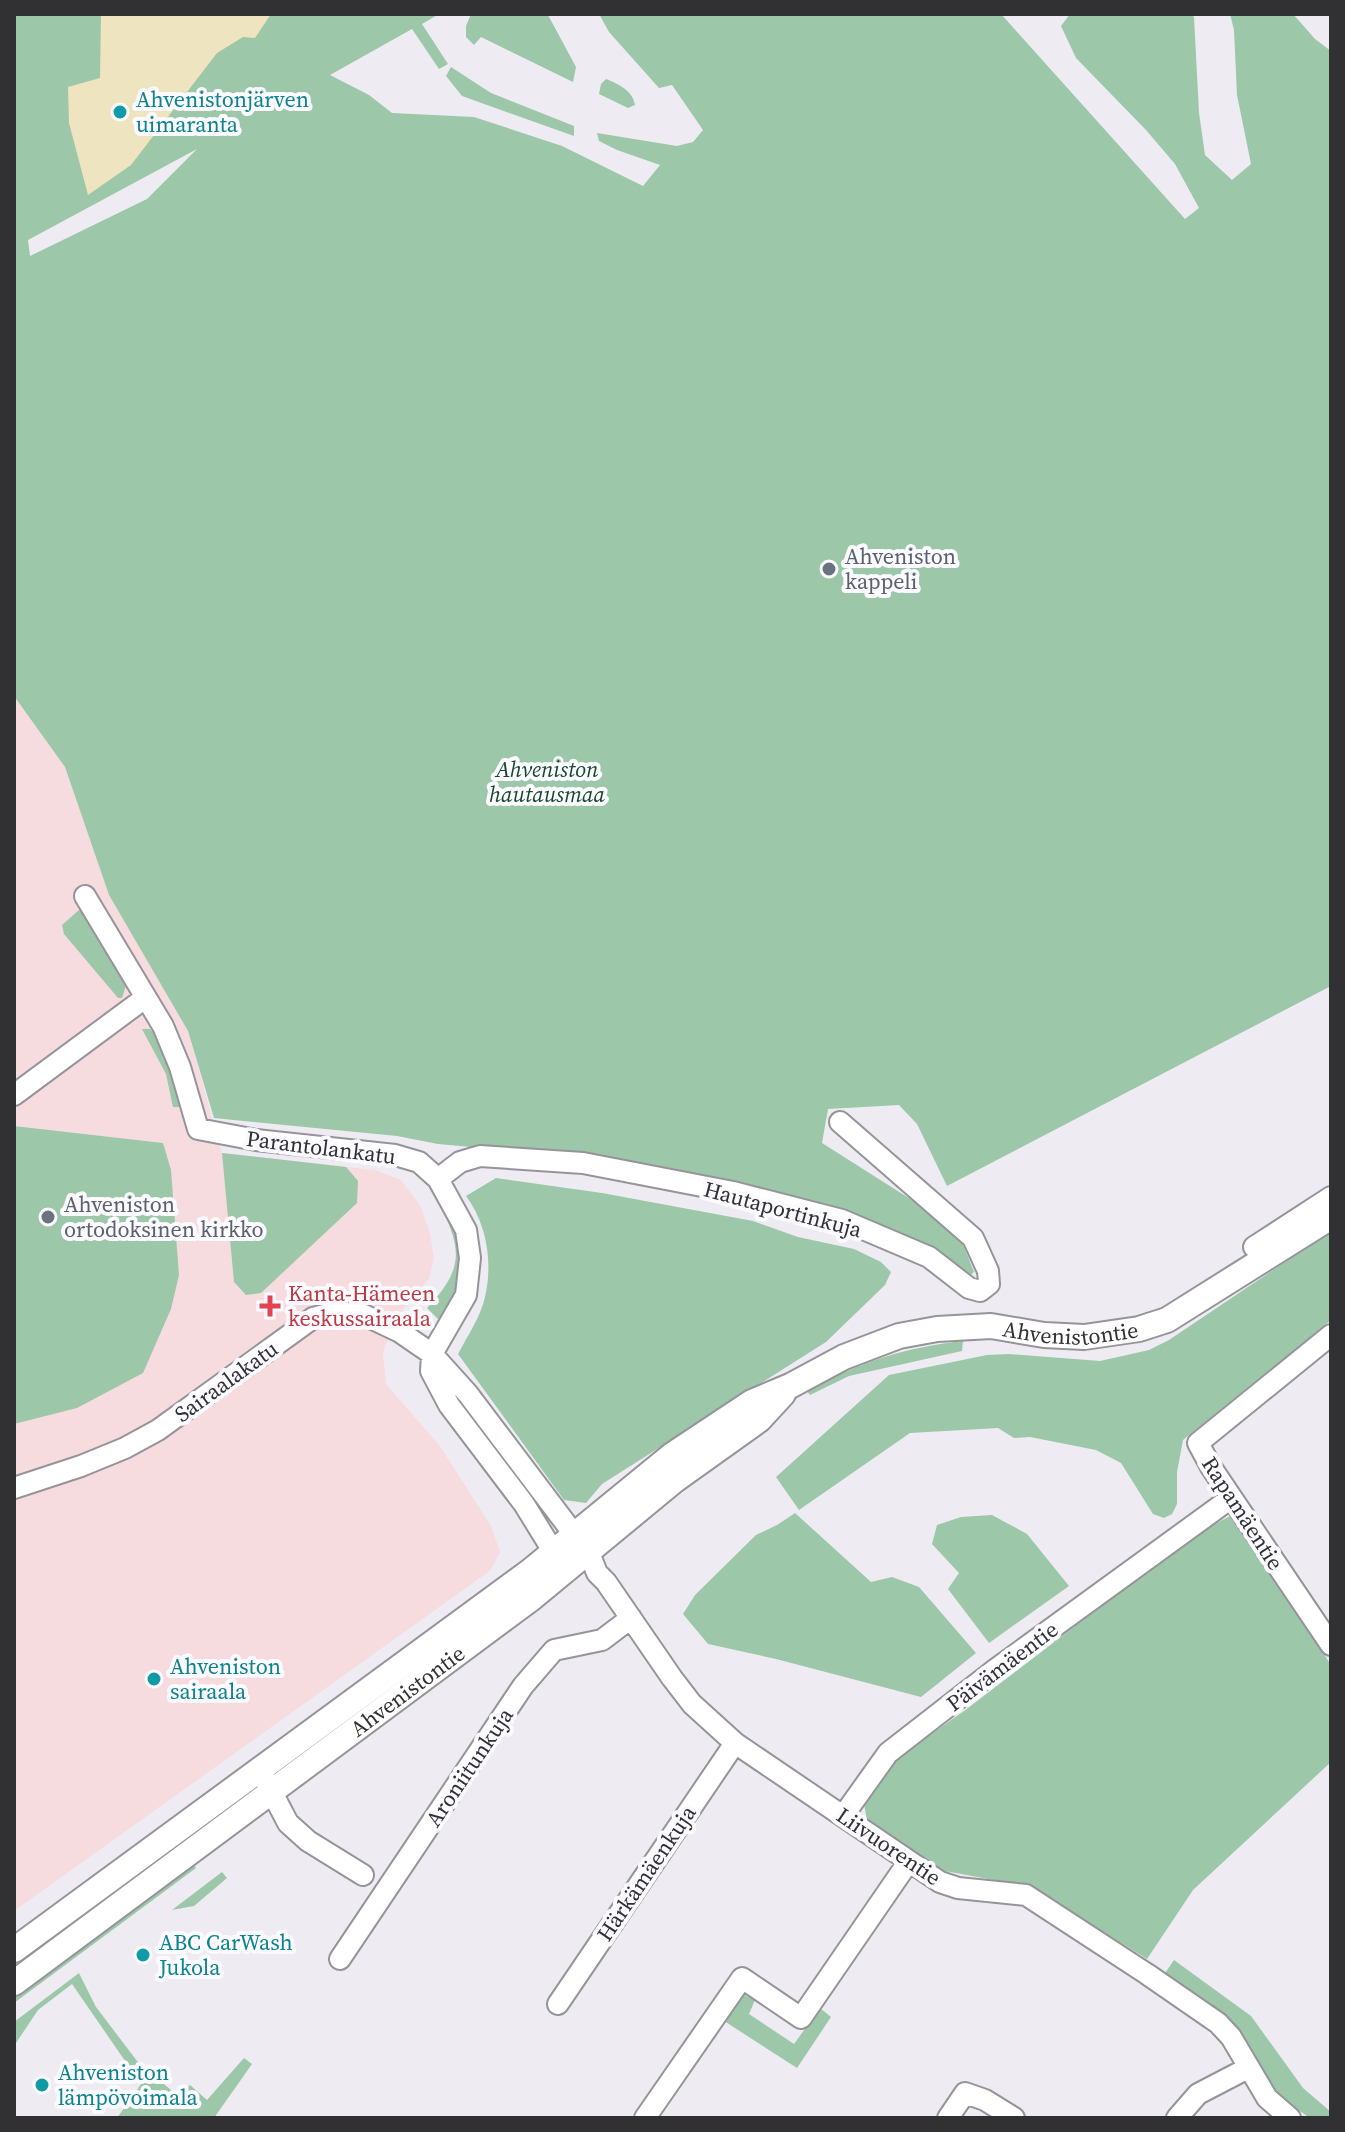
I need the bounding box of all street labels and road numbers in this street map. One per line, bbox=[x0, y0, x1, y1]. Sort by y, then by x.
street label: Parantolankatu bbox=[245, 1123, 398, 1171]
street label: Hautaportinkuja bbox=[701, 1173, 866, 1245]
street label: Ahvenistontie bbox=[1001, 1313, 1140, 1352]
street label: Sairaalakatu bbox=[168, 1333, 284, 1429]
street label: Rapamäentie bbox=[1195, 1451, 1291, 1575]
street label: Päivämäentie bbox=[940, 1614, 1064, 1718]
street label: Ahvenistontie bbox=[344, 1638, 471, 1743]
street label: Aroniitunkuja bbox=[418, 1701, 520, 1832]
street label: Härkämäenkuja bbox=[589, 1799, 703, 1947]
street label: Liivuorentie bbox=[831, 1800, 947, 1892]

